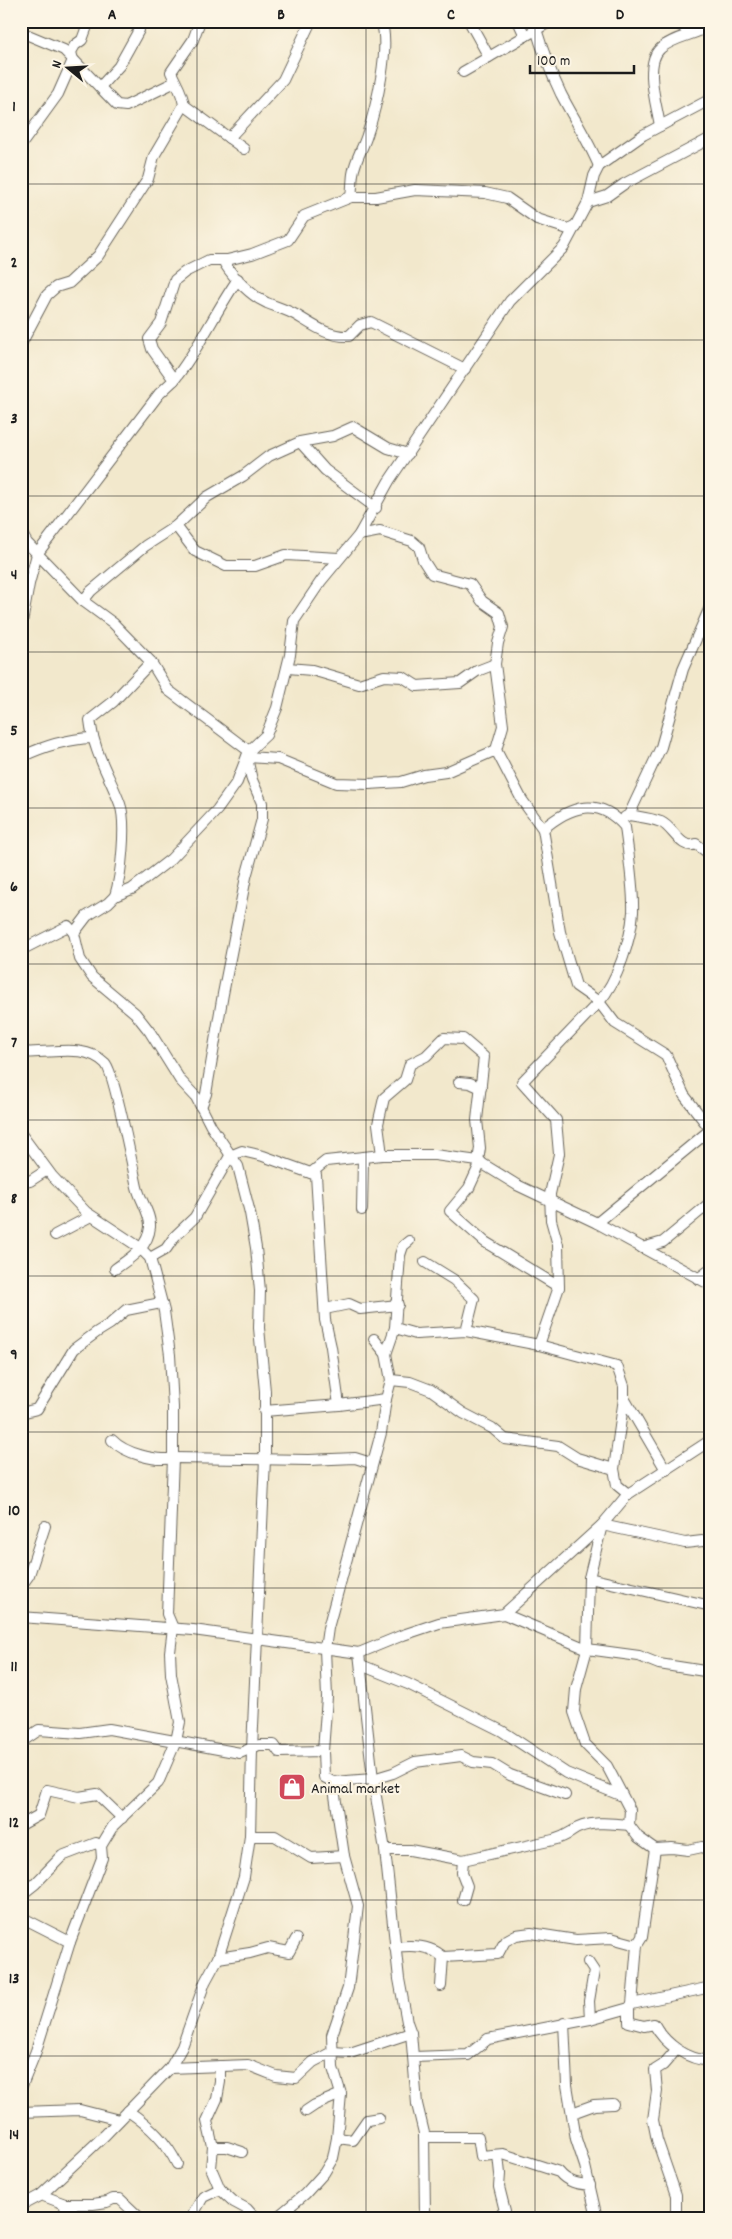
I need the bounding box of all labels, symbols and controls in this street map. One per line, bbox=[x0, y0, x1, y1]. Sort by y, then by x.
text: A bbox=[108, 4, 117, 27]
text: B bbox=[277, 4, 285, 27]
text: C bbox=[447, 4, 455, 27]
text: D bbox=[616, 4, 625, 27]
north arrow bbox=[42, 42, 92, 92]
scale bar bbox=[530, 42, 633, 74]
text: 100 m bbox=[537, 51, 570, 73]
text: N bbox=[47, 58, 68, 71]
text: 1 bbox=[12, 96, 16, 119]
text: 2 bbox=[11, 252, 18, 275]
text: 3 bbox=[10, 408, 18, 431]
text: 4 bbox=[11, 564, 17, 587]
text: 5 bbox=[10, 720, 18, 743]
text: 6 bbox=[10, 876, 18, 899]
text: 7 bbox=[11, 1032, 17, 1055]
text: 8 bbox=[11, 1188, 18, 1211]
text: 9 bbox=[10, 1344, 18, 1367]
text: 10 bbox=[8, 1500, 20, 1523]
text: 11 bbox=[10, 1656, 18, 1679]
shop icon: Animal market bbox=[277, 1772, 307, 1802]
place label: Animal market bbox=[311, 1778, 400, 1801]
text: 12 bbox=[9, 1812, 19, 1835]
text: 13 bbox=[9, 1968, 19, 1991]
text: 14 bbox=[9, 2124, 19, 2147]

